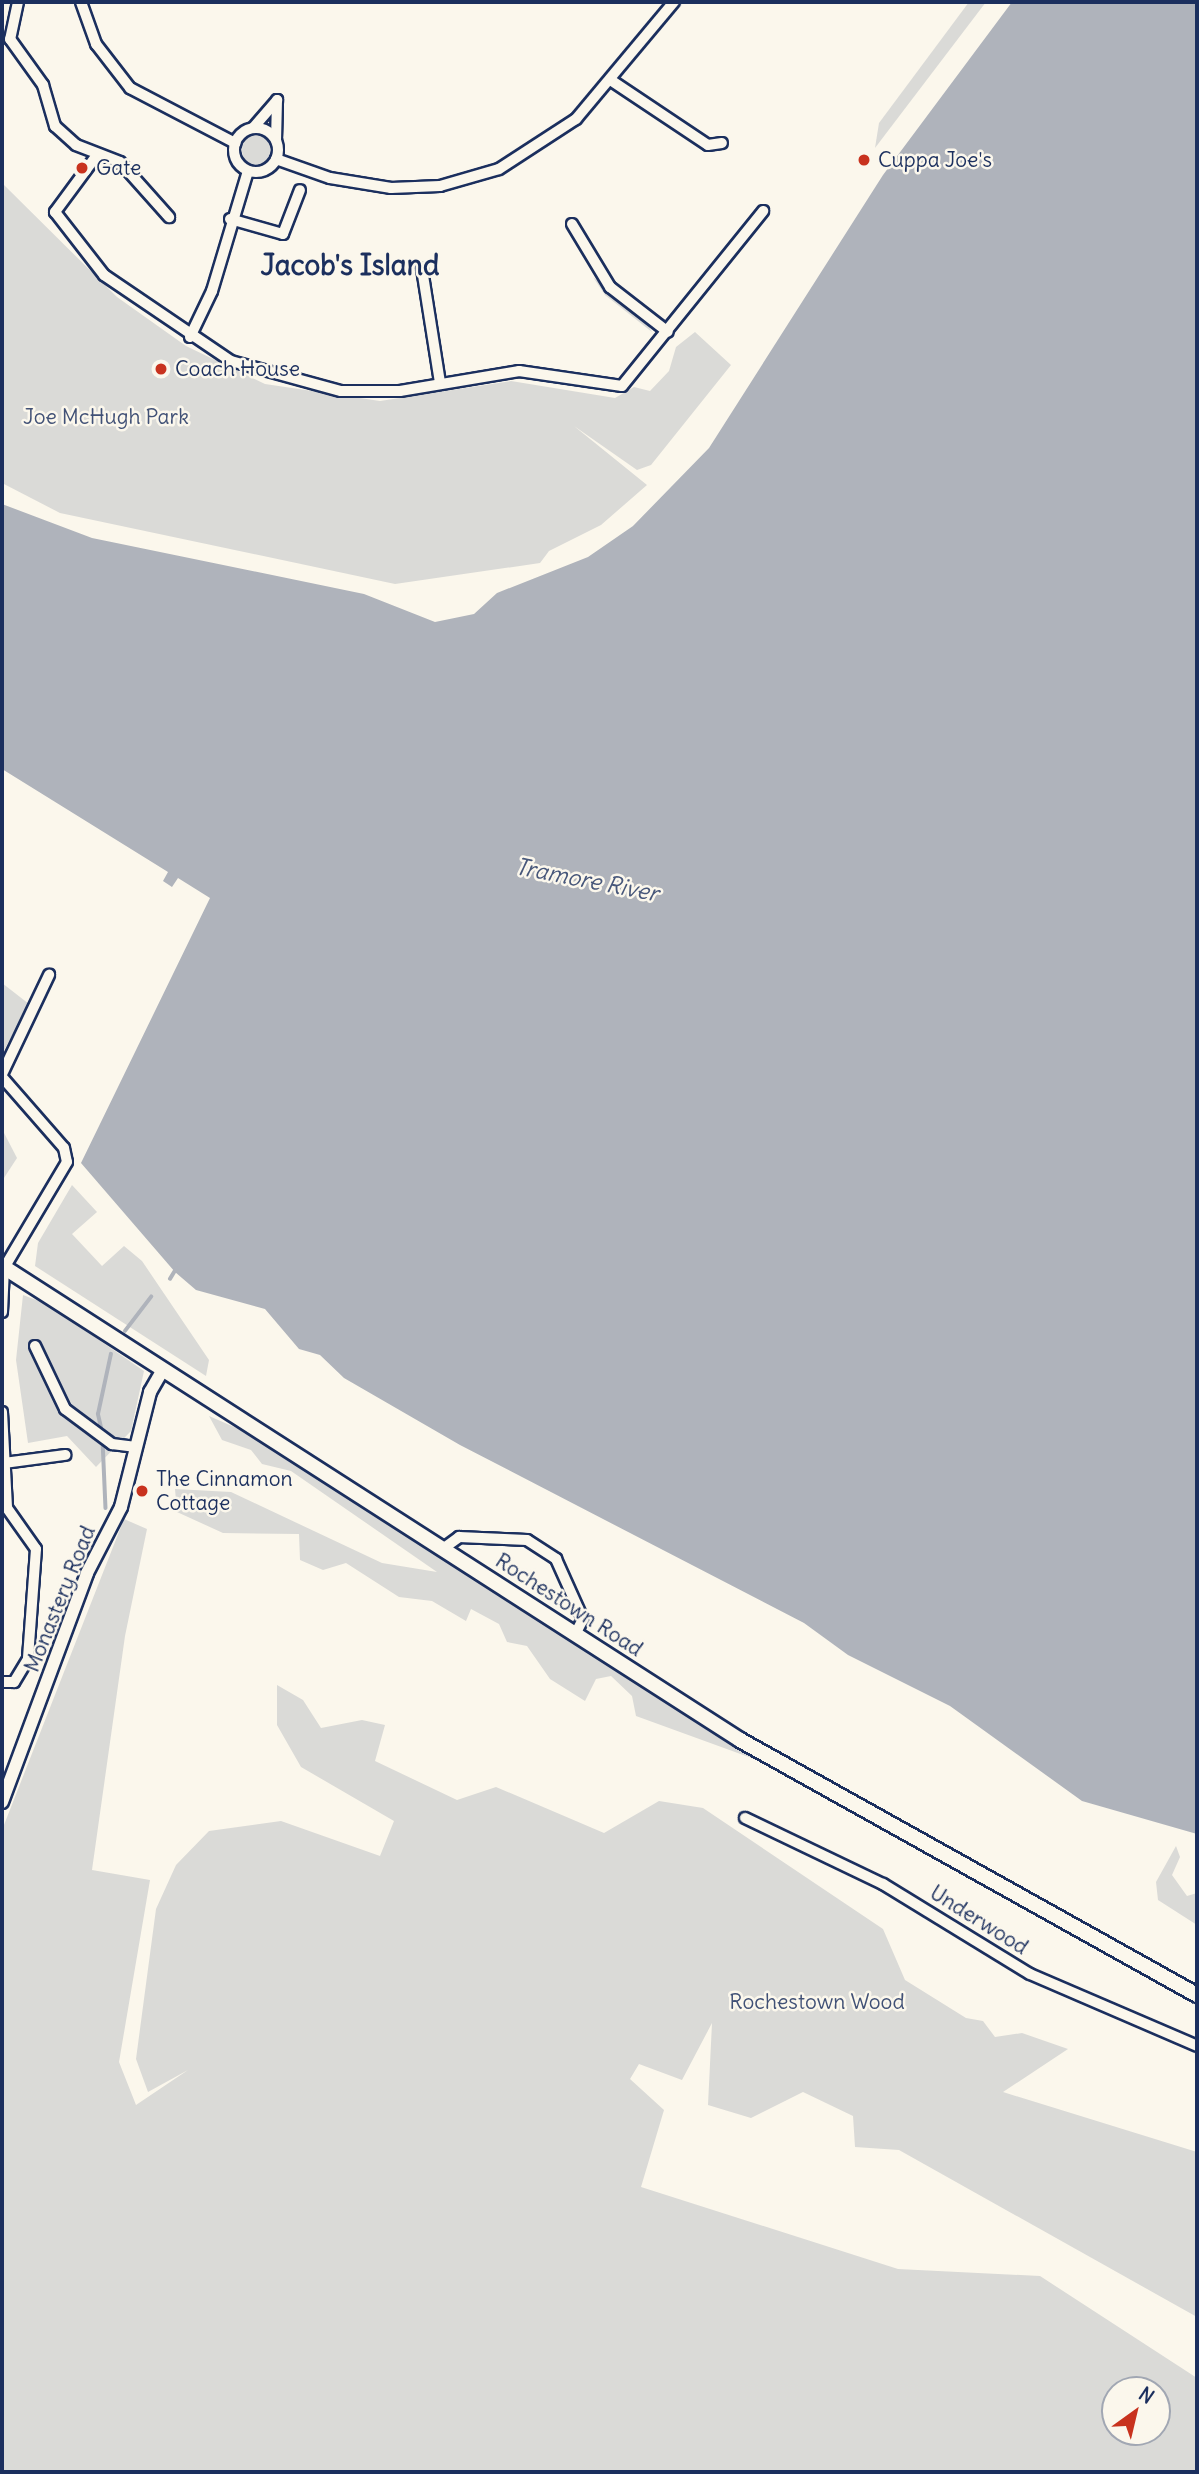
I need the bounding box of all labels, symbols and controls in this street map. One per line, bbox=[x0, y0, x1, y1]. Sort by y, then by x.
place label: Cuppa Joe's bbox=[878, 147, 992, 173]
marker: Cuppa Joe's bbox=[856, 152, 872, 168]
place label: Gate bbox=[96, 155, 141, 181]
marker: Gate bbox=[74, 160, 90, 176]
district label: Jacob's Island bbox=[260, 248, 440, 282]
place label: Coach House bbox=[175, 356, 300, 382]
marker: Coach House bbox=[153, 361, 169, 377]
park label: Joe McHugh Park bbox=[23, 404, 189, 430]
water label: Tramore River bbox=[513, 853, 661, 907]
place label: The Cinnamon Cottage bbox=[156, 1466, 293, 1516]
marker: The Cinnamon Cottage bbox=[134, 1483, 150, 1499]
street label: Monastery Road bbox=[19, 1522, 101, 1676]
street label: Rochestown Road bbox=[491, 1548, 647, 1662]
street label: Underwood bbox=[925, 1880, 1033, 1960]
park label: Rochestown Wood bbox=[729, 1989, 905, 2015]
north arrow bbox=[1101, 2376, 1171, 2446]
text: N bbox=[1134, 2382, 1159, 2409]

